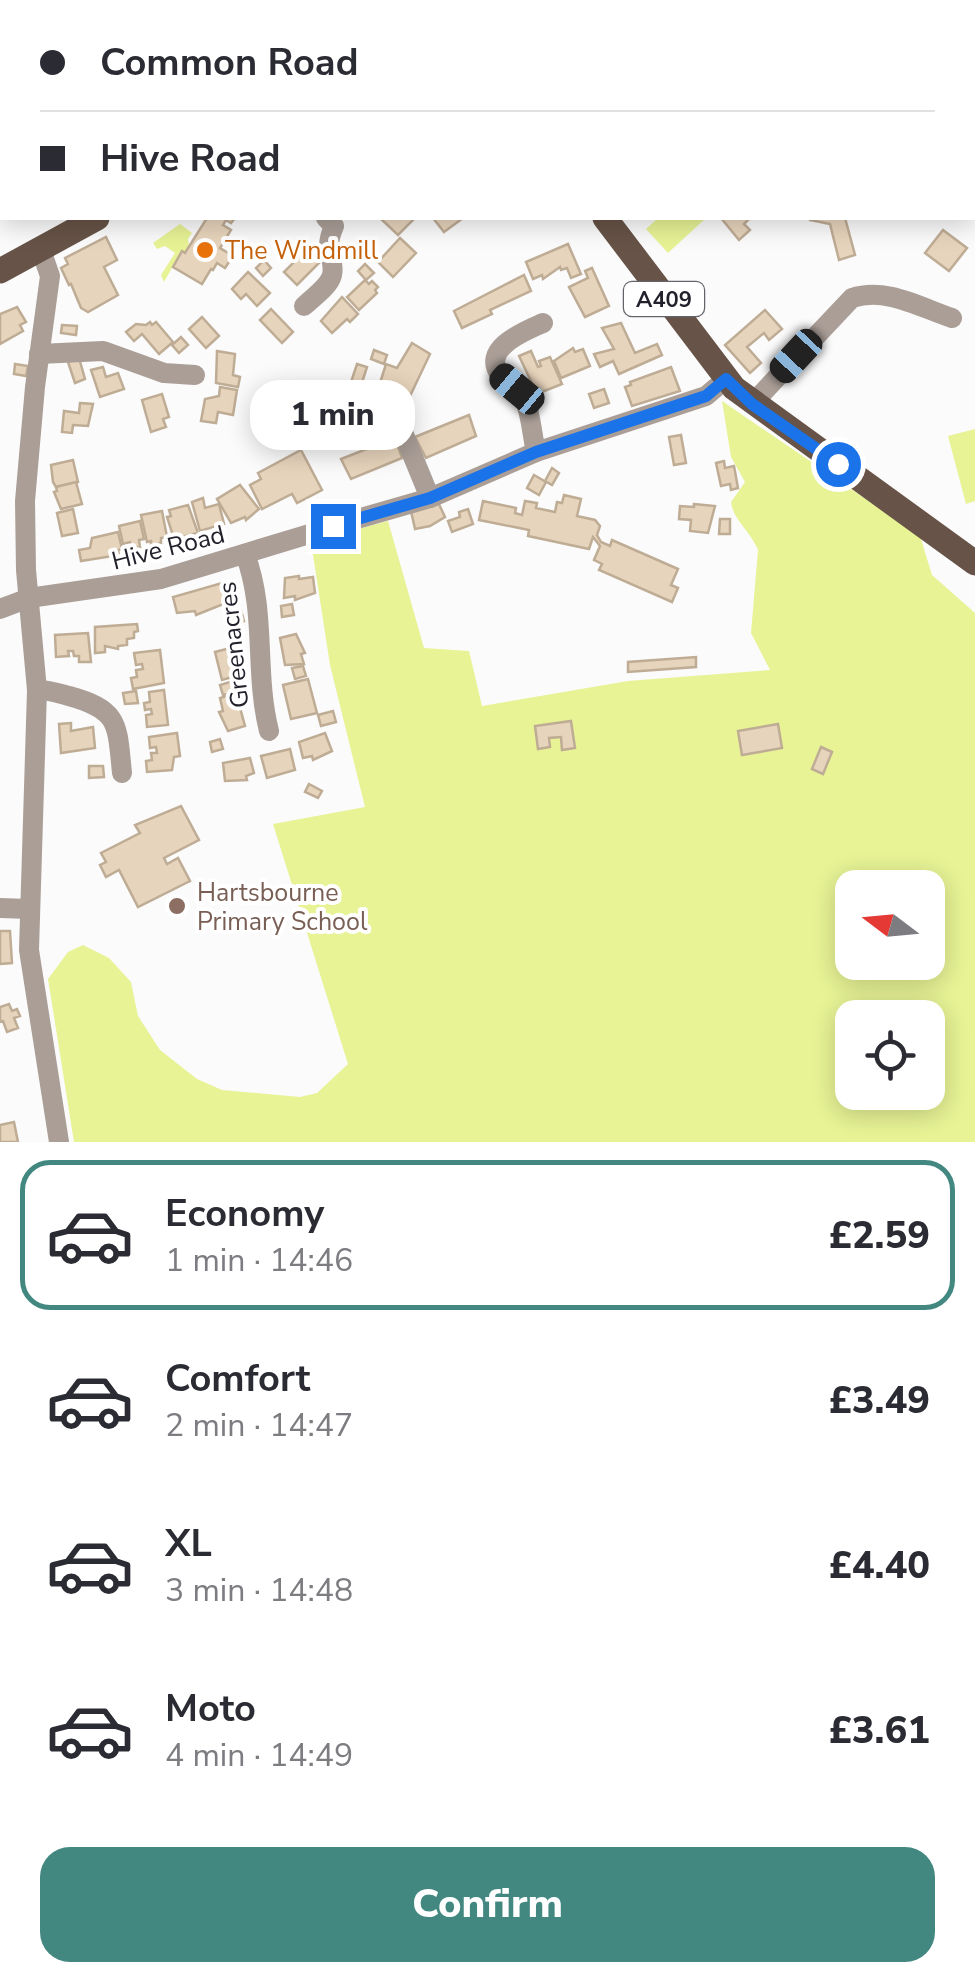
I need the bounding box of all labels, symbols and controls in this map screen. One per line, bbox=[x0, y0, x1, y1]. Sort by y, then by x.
text: Common Road bbox=[100, 37, 358, 88]
text: Hive Road bbox=[100, 133, 281, 184]
place label: The Windmill bbox=[225, 234, 379, 268]
marker: The Windmill bbox=[194, 239, 216, 261]
road number: A409 bbox=[624, 282, 704, 316]
car bbox=[765, 324, 827, 388]
car bbox=[484, 358, 550, 420]
callout: 1 min bbox=[250, 381, 416, 451]
text: 1 min bbox=[290, 393, 375, 436]
route start bbox=[816, 442, 861, 487]
route end bbox=[311, 504, 356, 549]
street label: Hive Road bbox=[108, 518, 228, 578]
street label: Greenacres bbox=[210, 580, 258, 710]
north arrow bbox=[835, 870, 945, 980]
map controls bbox=[835, 870, 945, 1110]
place label: Hartsbourne Primary School bbox=[197, 876, 368, 939]
marker: Hartsbourne Primary School bbox=[166, 895, 188, 917]
button: locate bbox=[835, 1000, 945, 1110]
text: Economy bbox=[165, 1188, 324, 1239]
icon: car bbox=[45, 1190, 135, 1280]
text: £2.59 bbox=[829, 1210, 930, 1261]
text: 1 min · 14:46 bbox=[165, 1239, 353, 1282]
text: Comfort bbox=[165, 1353, 310, 1404]
icon: car bbox=[45, 1355, 135, 1445]
text: £3.49 bbox=[829, 1375, 930, 1426]
text: 2 min · 14:47 bbox=[165, 1404, 353, 1447]
text: XL bbox=[165, 1518, 212, 1569]
icon: car bbox=[45, 1520, 135, 1610]
text: £4.40 bbox=[829, 1540, 930, 1591]
text: 3 min · 14:48 bbox=[165, 1569, 353, 1612]
text: Moto bbox=[165, 1683, 256, 1734]
icon: car bbox=[45, 1685, 135, 1775]
text: £3.61 bbox=[829, 1705, 930, 1756]
text: 4 min · 14:49 bbox=[165, 1734, 353, 1777]
button: Confirm bbox=[40, 1847, 935, 1962]

